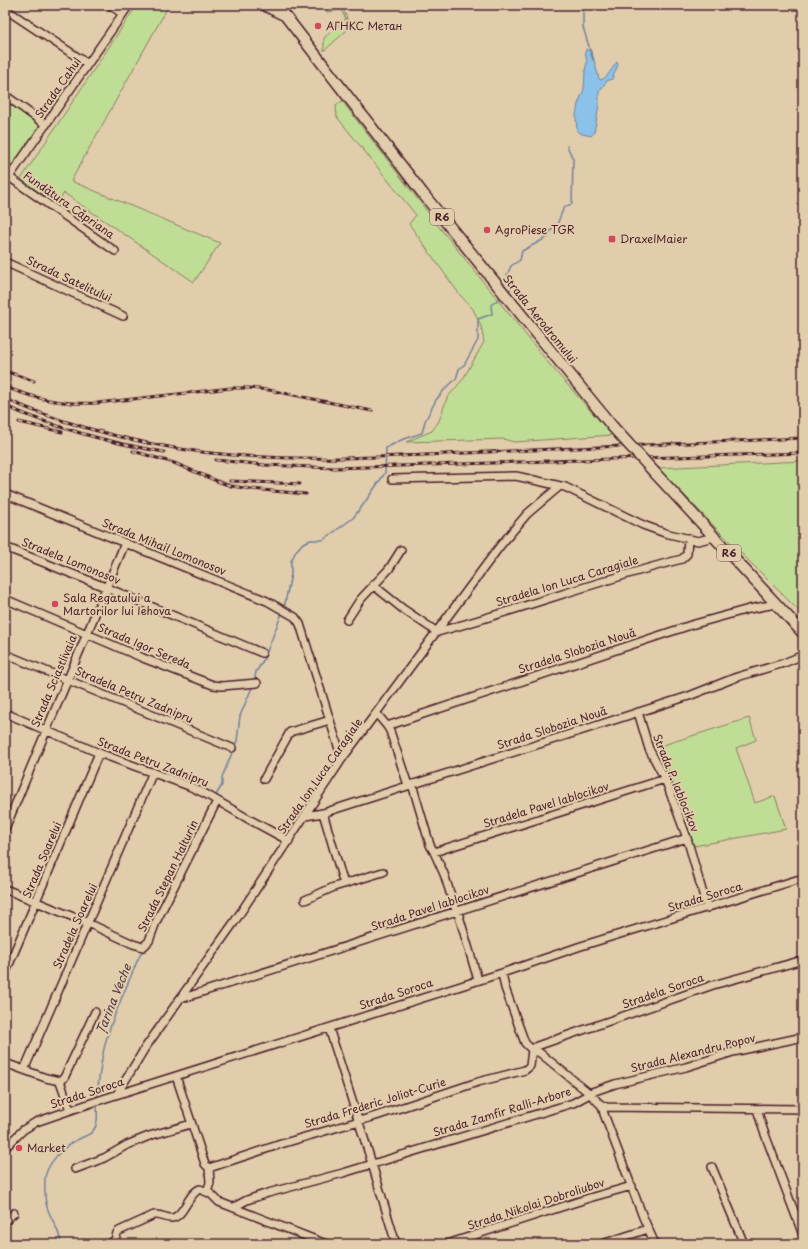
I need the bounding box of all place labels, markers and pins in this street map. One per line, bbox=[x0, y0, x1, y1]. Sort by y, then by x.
place label: АГНКС Метан bbox=[326, 17, 403, 34]
marker: АГНКС Метан bbox=[313, 21, 323, 31]
place label: AgroPiese TGR bbox=[495, 221, 575, 238]
marker: AgroPiese TGR bbox=[482, 225, 492, 235]
place label: DraxelMaier bbox=[620, 230, 687, 247]
marker: DraxelMaier bbox=[607, 234, 617, 244]
place label: Sala Regatului a Martorilor lui Iehova bbox=[63, 589, 171, 619]
marker: Sala Regatului a Martorilor lui Iehova bbox=[50, 599, 60, 609]
place label: Market bbox=[27, 1139, 66, 1156]
marker: Market bbox=[14, 1143, 24, 1153]

